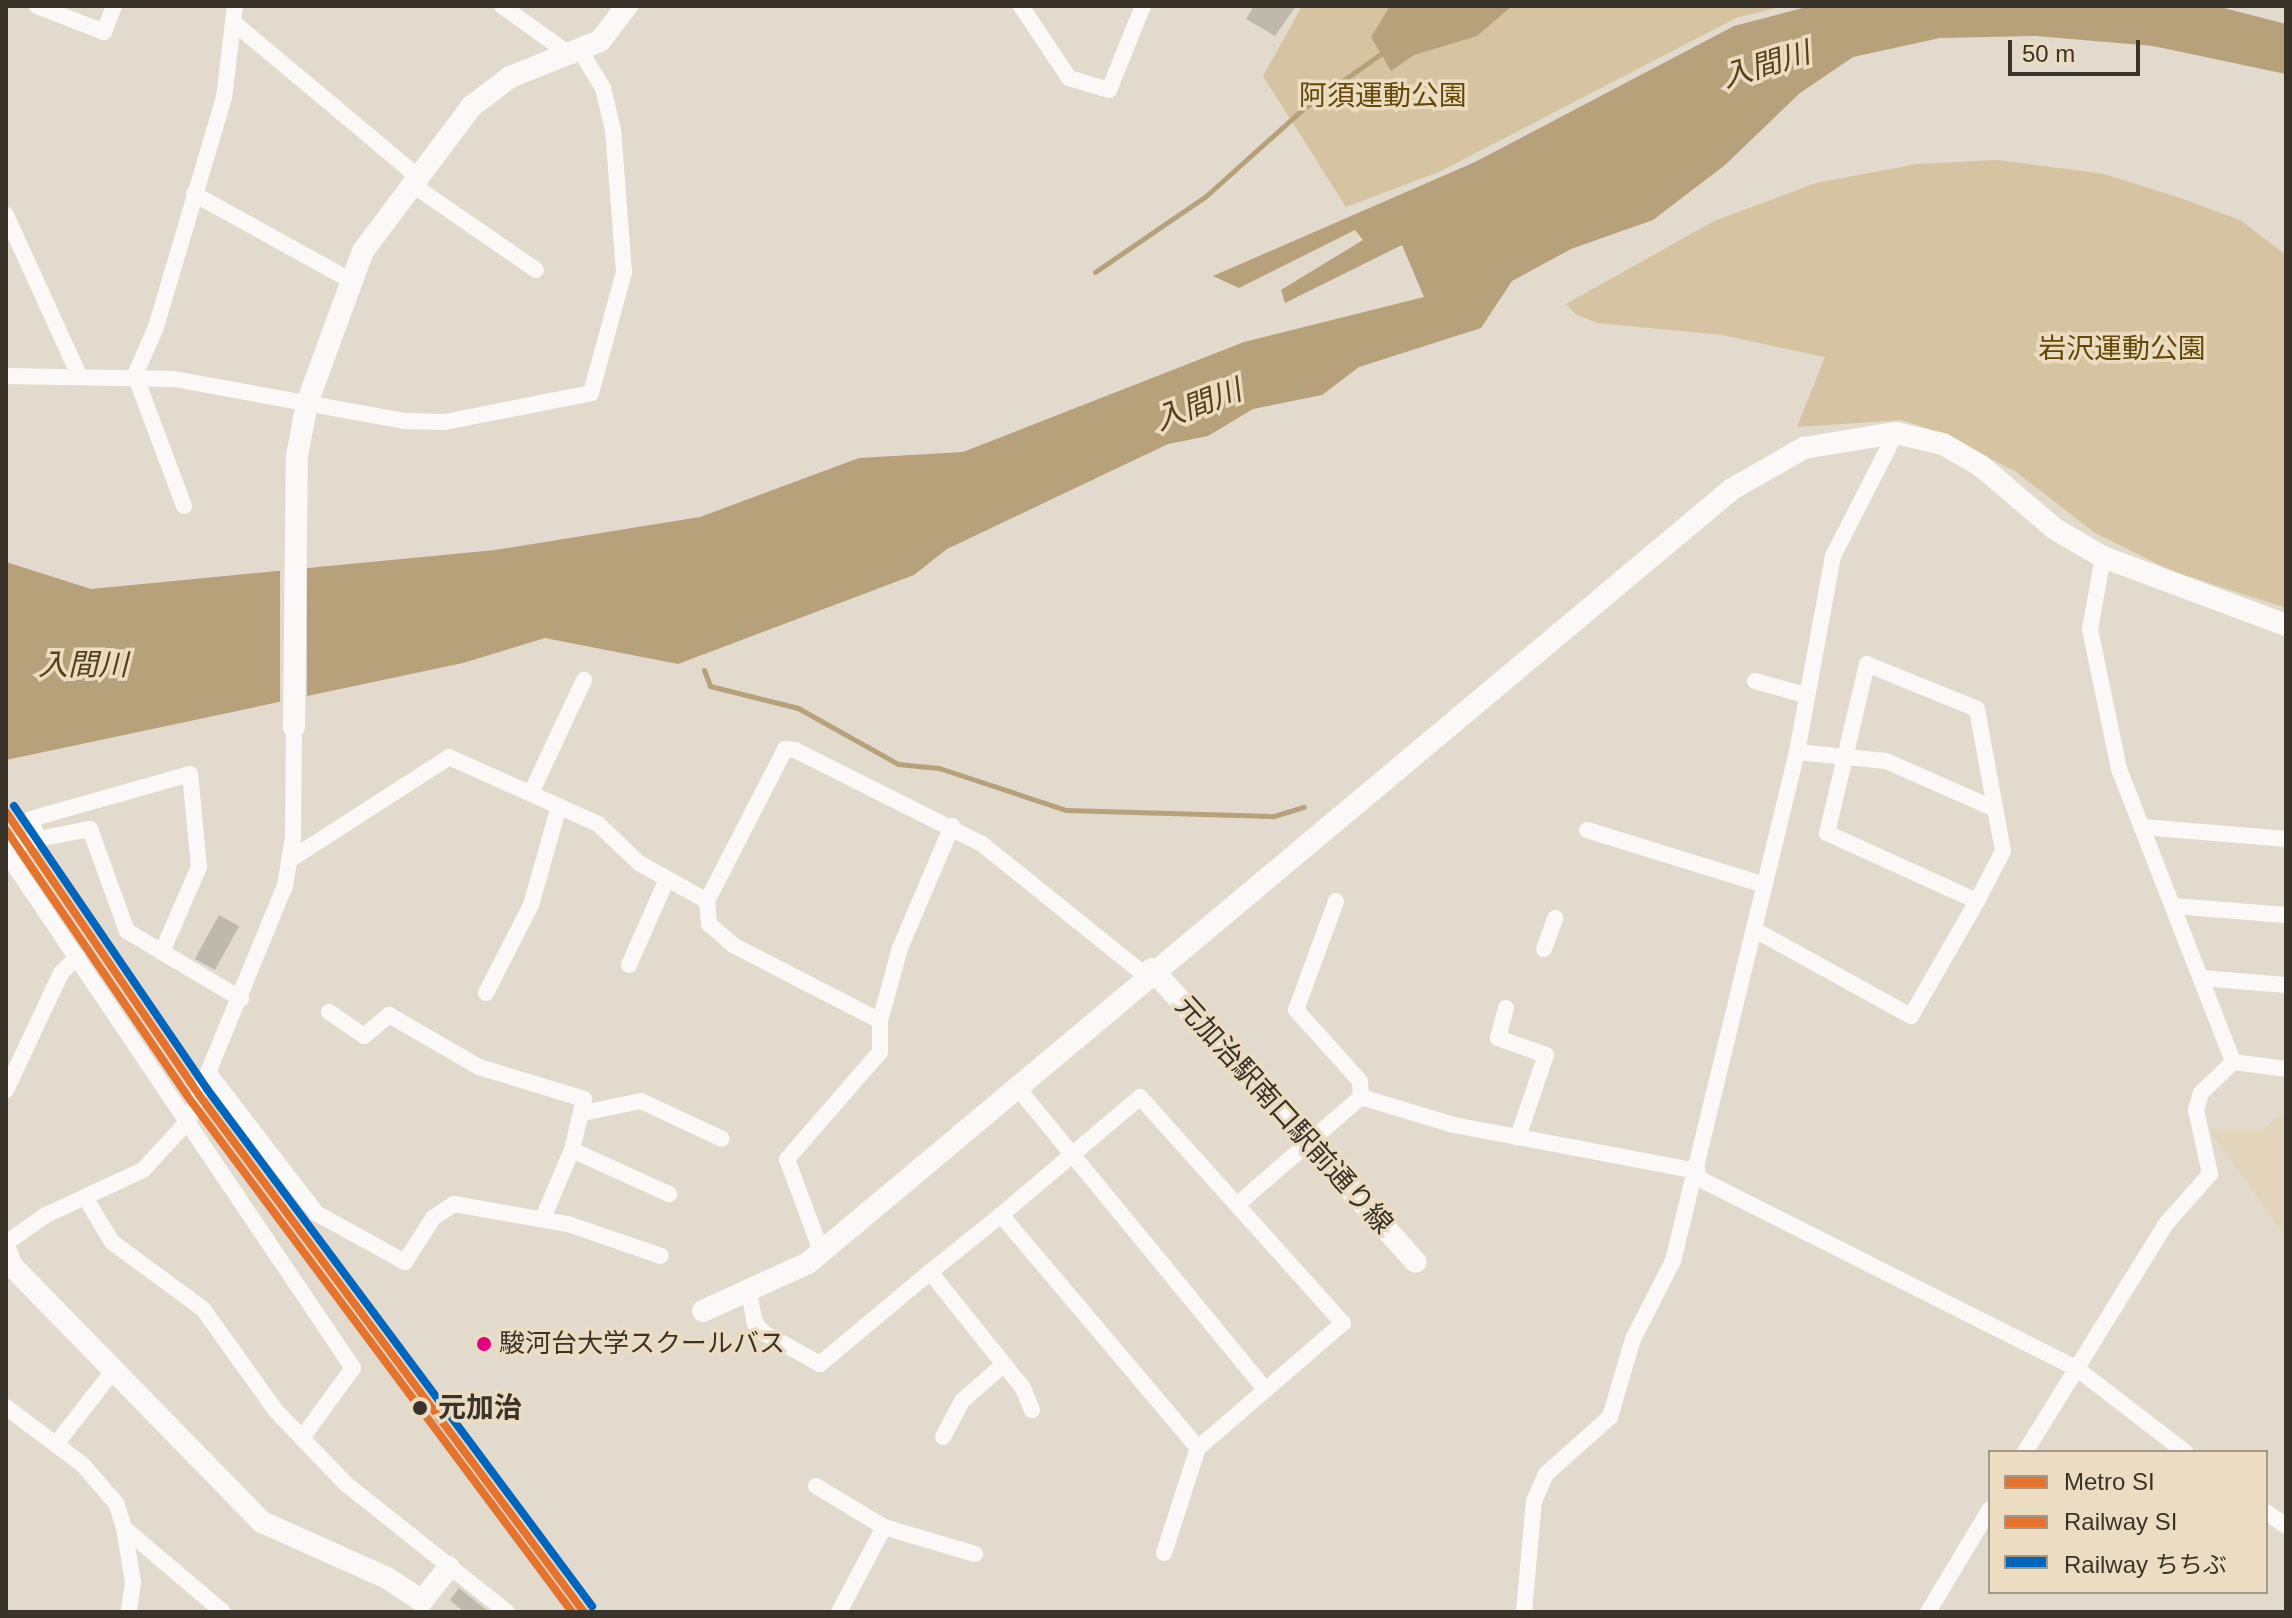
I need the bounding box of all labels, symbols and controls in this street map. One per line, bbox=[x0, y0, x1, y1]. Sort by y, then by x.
scale bar bbox=[2012, 24, 2144, 74]
water label: 入間川 bbox=[1718, 35, 1814, 95]
text: 50 m bbox=[2022, 40, 2075, 67]
park label: 阿須運動公園 bbox=[1299, 79, 1467, 113]
park label: 岩沢運動公園 bbox=[2038, 332, 2206, 366]
water label: 入間川 bbox=[1150, 372, 1246, 438]
water label: 入間川 bbox=[38, 647, 128, 683]
street label: 元加治駅南口駅前通り線 bbox=[1168, 989, 1400, 1241]
place label: 駿河台大学スクールバス bbox=[499, 1328, 785, 1360]
marker: 駿河台大学スクールバス bbox=[476, 1336, 492, 1352]
place label: 元加治 bbox=[438, 1391, 522, 1425]
marker: 元加治 bbox=[409, 1397, 431, 1419]
legend bbox=[1988, 1450, 2268, 1594]
text: Metro SI bbox=[2064, 1468, 2155, 1495]
text: Railway SI bbox=[2064, 1508, 2177, 1535]
text: Railway ちちぶ bbox=[2064, 1551, 2227, 1578]

